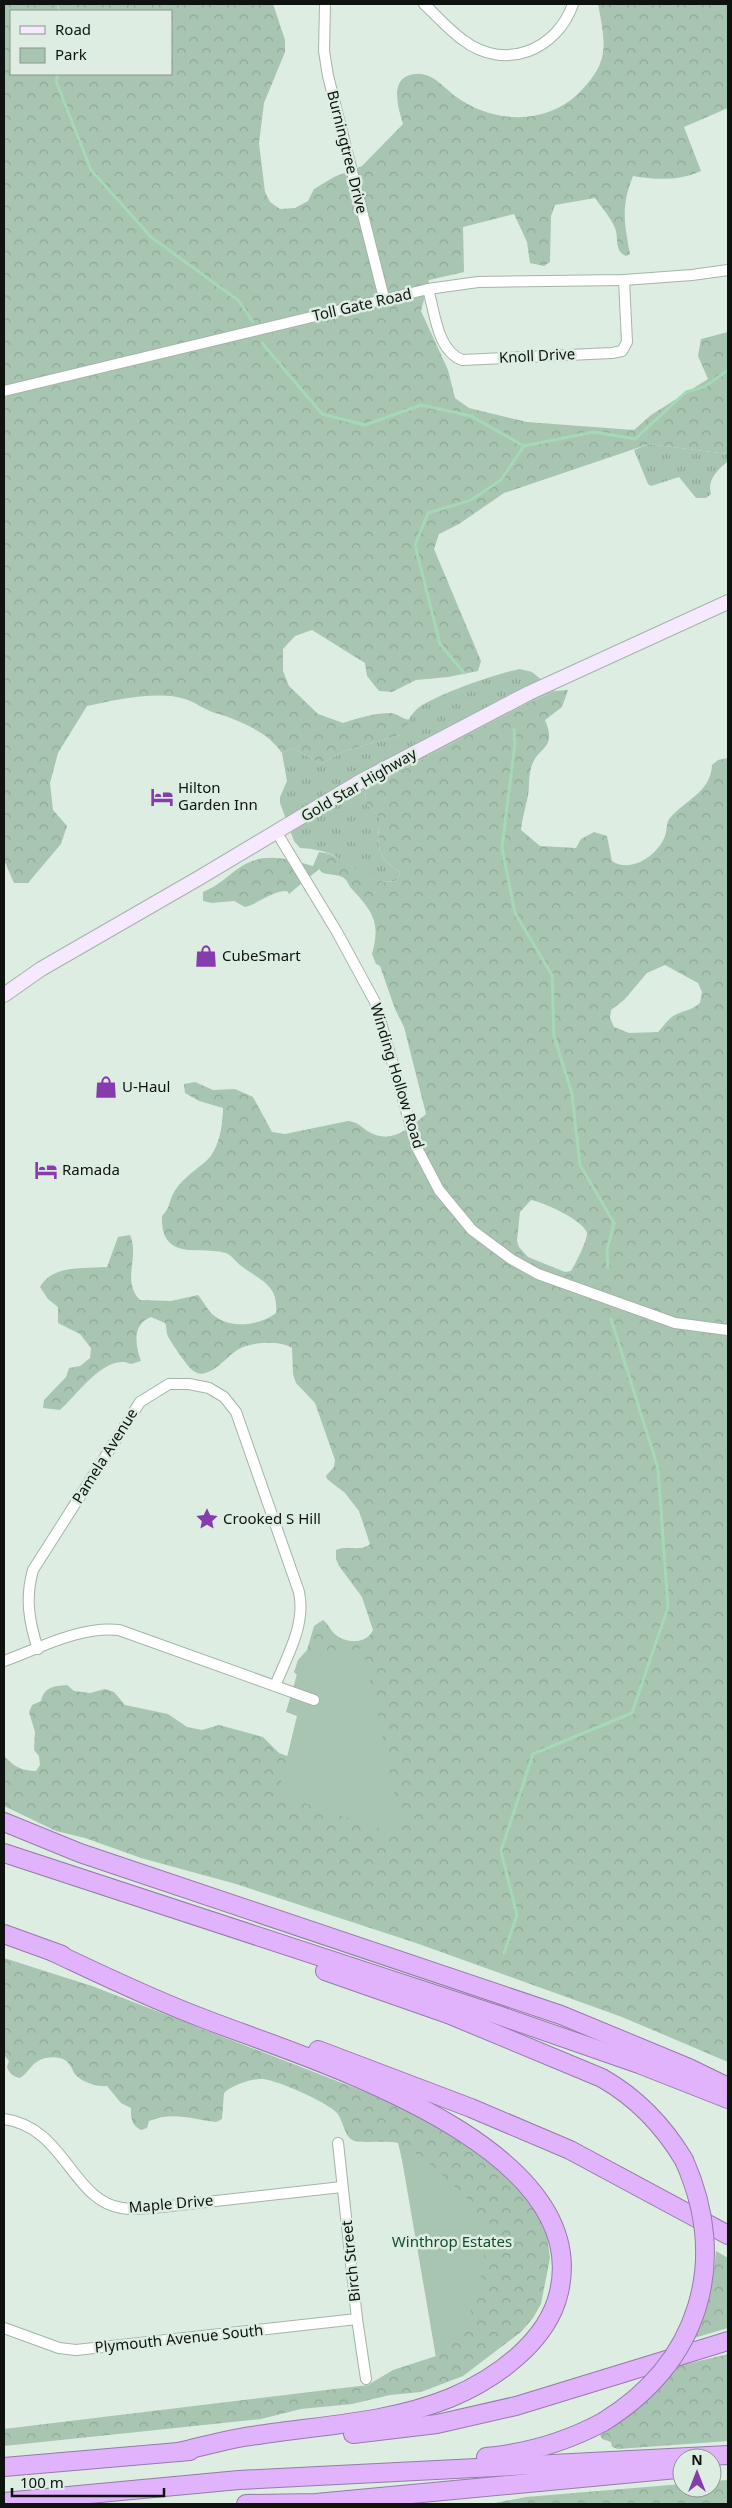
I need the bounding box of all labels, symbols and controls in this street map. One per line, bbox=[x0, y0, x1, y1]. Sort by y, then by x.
legend bbox=[10, 10, 172, 75]
text: Road bbox=[55, 19, 91, 39]
text: Park bbox=[55, 44, 87, 64]
street label: Burningtree Drive bbox=[323, 88, 373, 215]
street label: Toll Gate Road bbox=[310, 283, 413, 325]
street label: Knoll Drive bbox=[498, 343, 576, 367]
street label: Gold Star Highway bbox=[297, 743, 420, 825]
place label: Hilton Garden Inn bbox=[178, 777, 258, 814]
hotel icon: Hilton Garden Inn bbox=[149, 784, 175, 810]
shop icon: CubeSmart bbox=[193, 943, 219, 969]
place label: CubeSmart bbox=[222, 945, 301, 965]
street label: Winding Hollow Road bbox=[366, 1001, 430, 1151]
shop icon: U-Haul bbox=[93, 1074, 119, 1100]
place label: U-Haul bbox=[122, 1076, 170, 1096]
hotel icon: Ramada bbox=[33, 1157, 59, 1183]
place label: Ramada bbox=[62, 1159, 120, 1179]
street label: Pamela Avenue bbox=[67, 1404, 141, 1507]
place icon: Crooked S Hill bbox=[194, 1506, 220, 1532]
place label: Crooked S Hill bbox=[223, 1508, 321, 1528]
street label: Maple Drive bbox=[128, 2189, 214, 2217]
street label: Birch Street bbox=[336, 2219, 364, 2303]
park label: Winthrop Estates bbox=[392, 2231, 512, 2251]
street label: Plymouth Avenue South bbox=[94, 2319, 264, 2357]
north arrow bbox=[672, 2448, 722, 2498]
text: N bbox=[691, 2450, 703, 2469]
scale bar bbox=[12, 2466, 165, 2498]
text: 100 m bbox=[20, 2472, 64, 2492]

